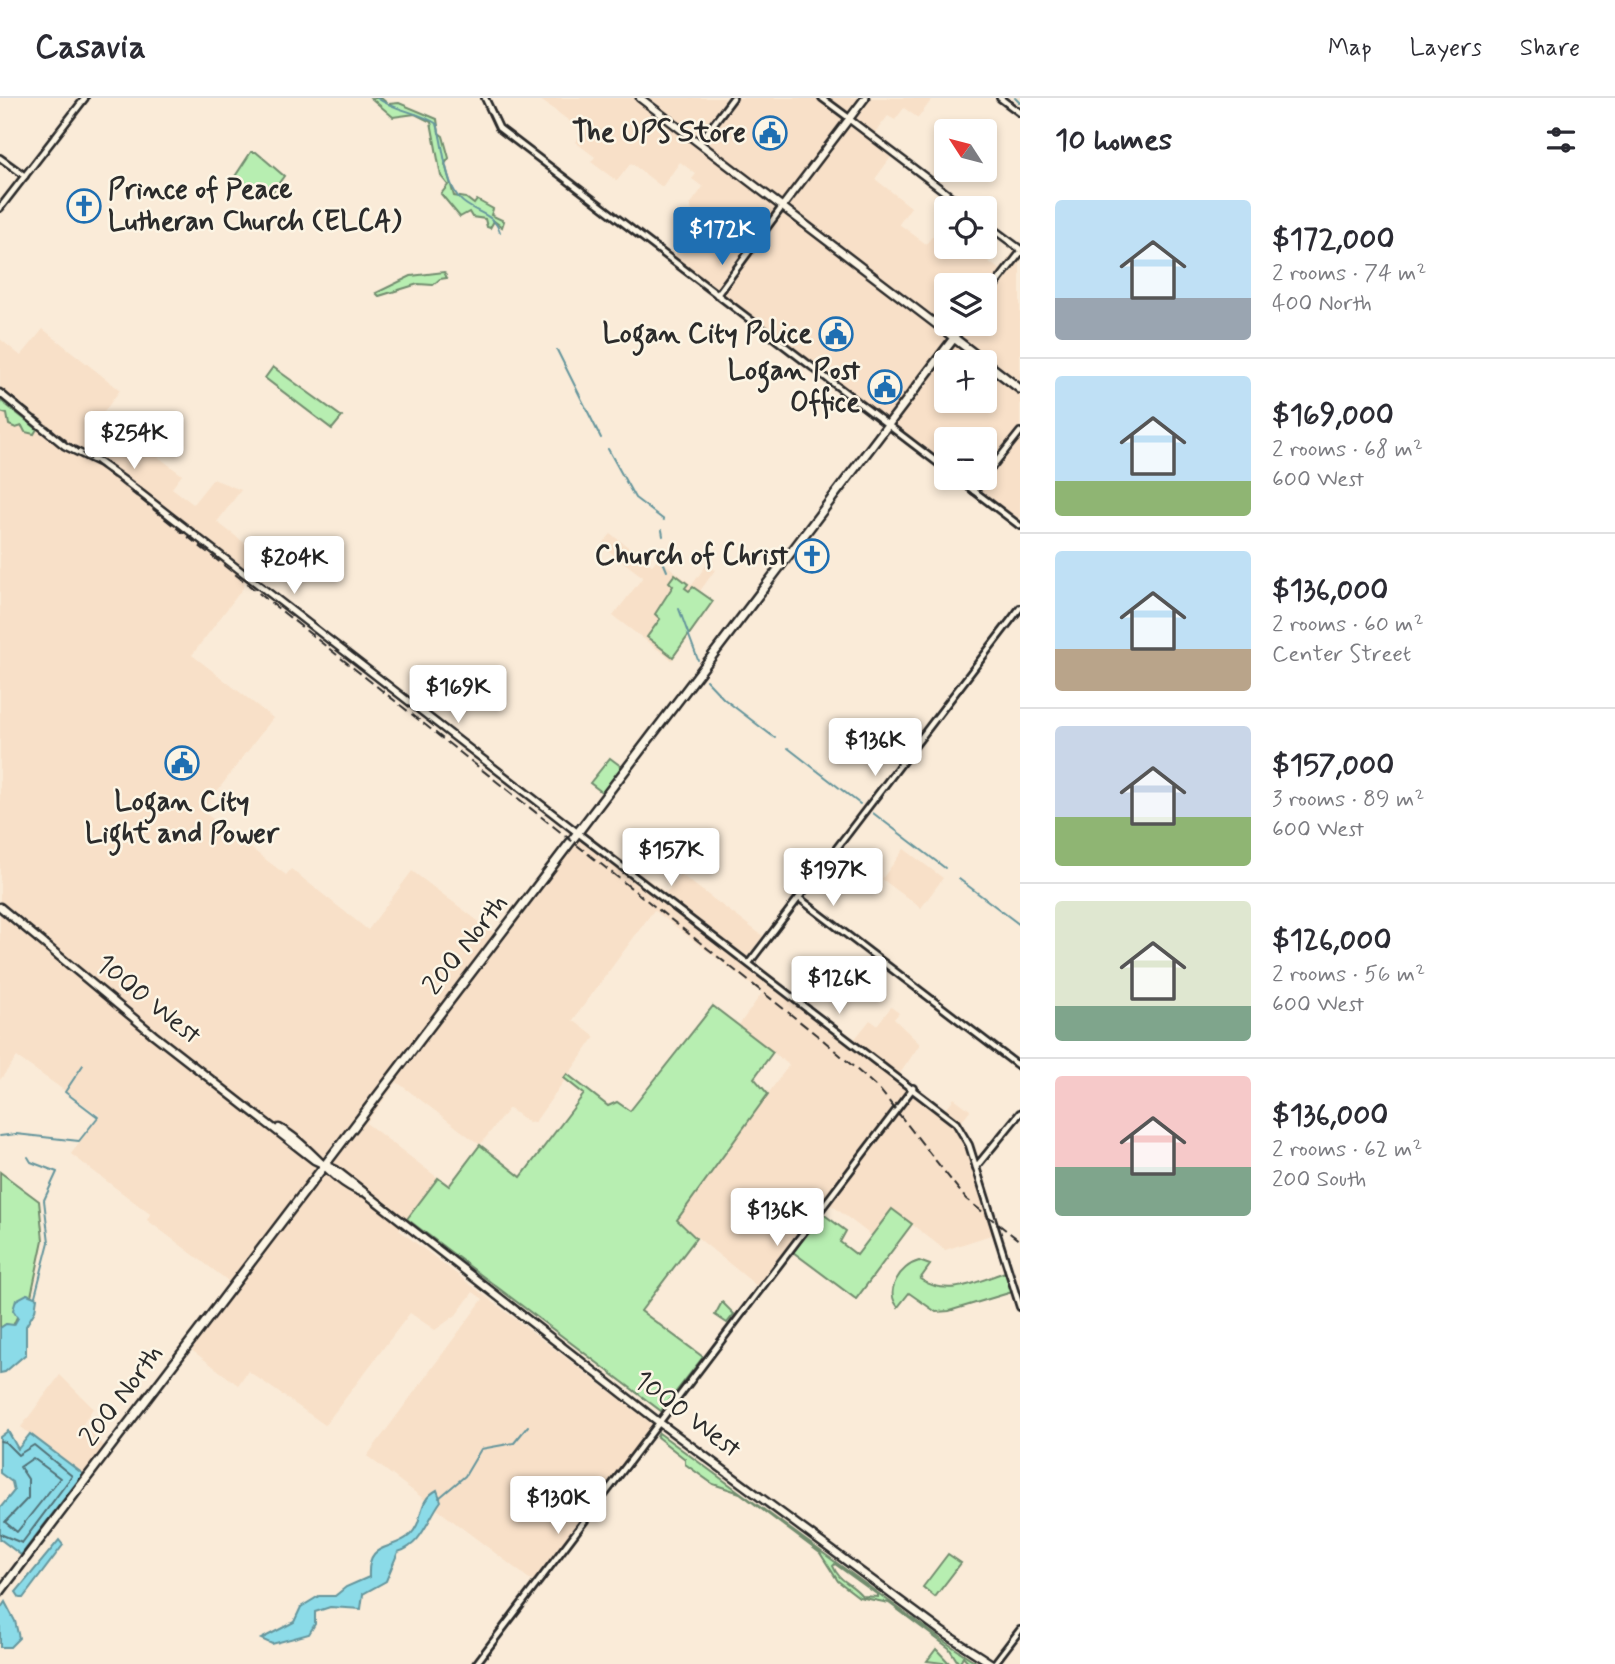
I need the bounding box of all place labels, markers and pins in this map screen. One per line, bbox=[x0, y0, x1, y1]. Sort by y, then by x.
public building icon: The UPS Store bbox=[751, 114, 789, 152]
place label: The UPS Store bbox=[572, 115, 746, 152]
place label: Prince of Peace Lutheran Church (ELCA) bbox=[108, 172, 401, 241]
church icon: Prince of Peace Lutheran Church (ELCA) bbox=[65, 187, 103, 225]
pin: $172K bbox=[673, 208, 771, 267]
public building icon: Logan City Police bbox=[817, 315, 855, 353]
place label: Logan City Police bbox=[603, 316, 812, 356]
place label: Logan Post Office bbox=[728, 353, 861, 422]
public building icon: Logan Post Office bbox=[866, 368, 904, 406]
pin: $254K bbox=[85, 412, 183, 471]
pin: $204K bbox=[245, 536, 343, 596]
church icon: Church of Christ bbox=[793, 537, 831, 575]
place label: Church of Christ bbox=[595, 538, 789, 575]
pin: $169K bbox=[409, 666, 507, 725]
pin: $136K bbox=[826, 718, 924, 778]
public building icon: Logan City Light and Power bbox=[163, 744, 201, 782]
place label: Logan City Light and Power bbox=[85, 784, 280, 856]
pin: $157K bbox=[622, 828, 720, 888]
pin: $197K bbox=[784, 848, 882, 908]
pin: $126K bbox=[790, 956, 888, 1016]
pin: $136K bbox=[728, 1188, 826, 1248]
pin: $130K bbox=[509, 1476, 607, 1536]

